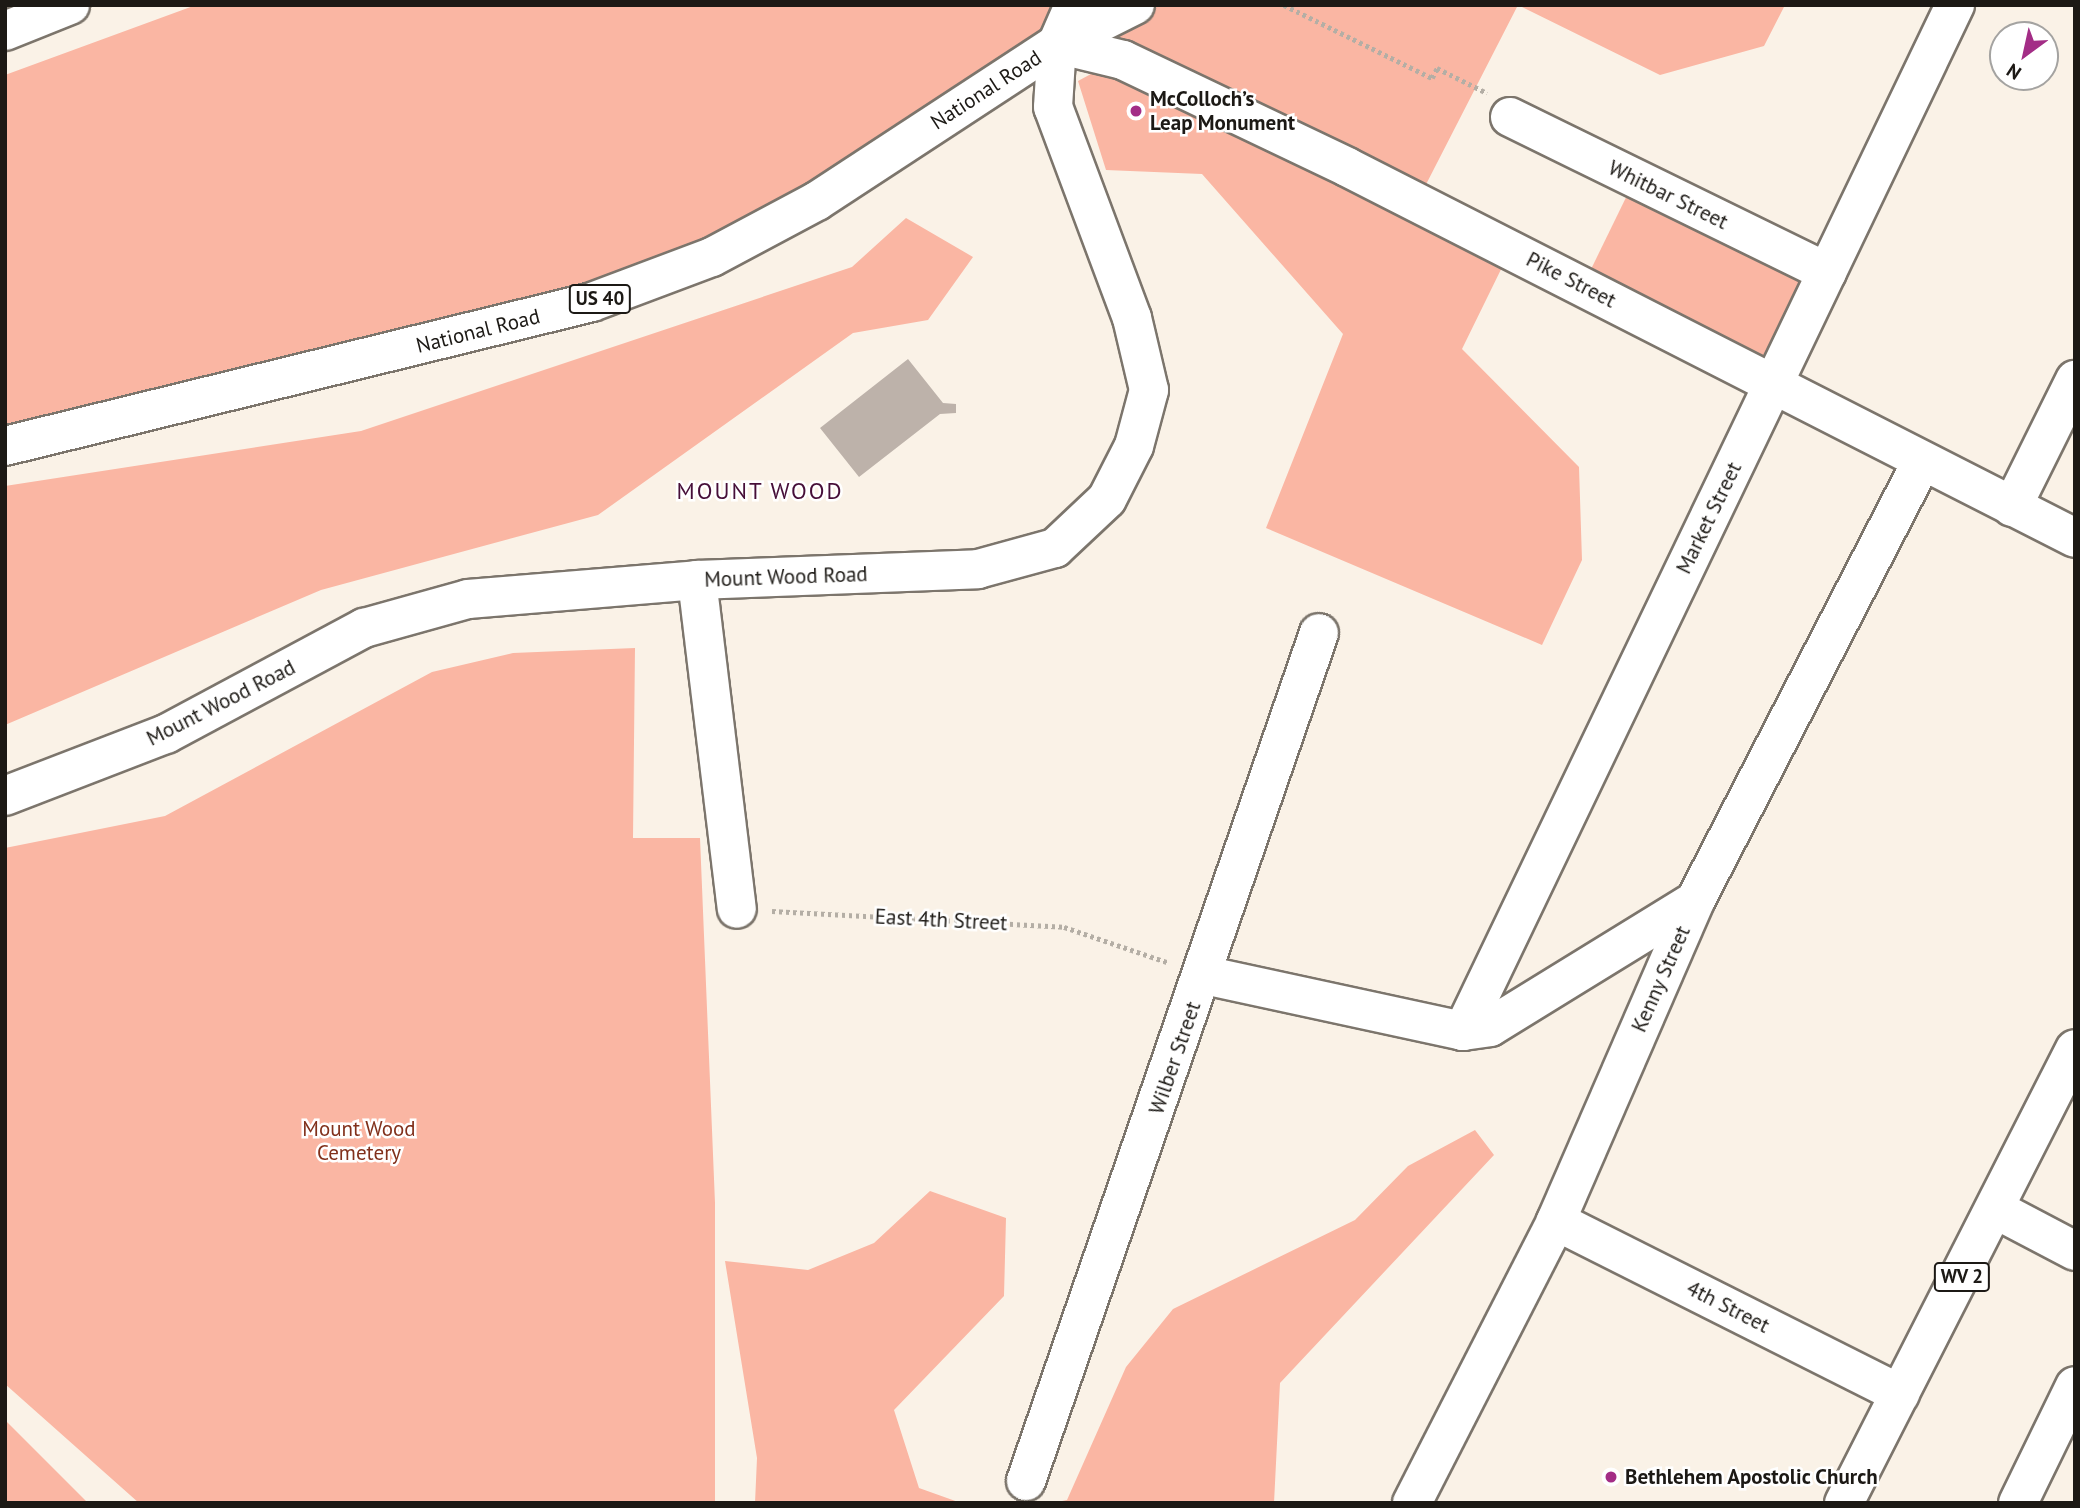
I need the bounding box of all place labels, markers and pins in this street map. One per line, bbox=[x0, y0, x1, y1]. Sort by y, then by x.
place label: McColloch’s Leap Monument bbox=[1150, 86, 1295, 136]
marker: McColloch’s Leap Monument bbox=[1128, 103, 1144, 119]
place label: Bethlehem Apostolic Church bbox=[1625, 1464, 1879, 1490]
marker: Bethlehem Apostolic Church bbox=[1603, 1469, 1619, 1485]

